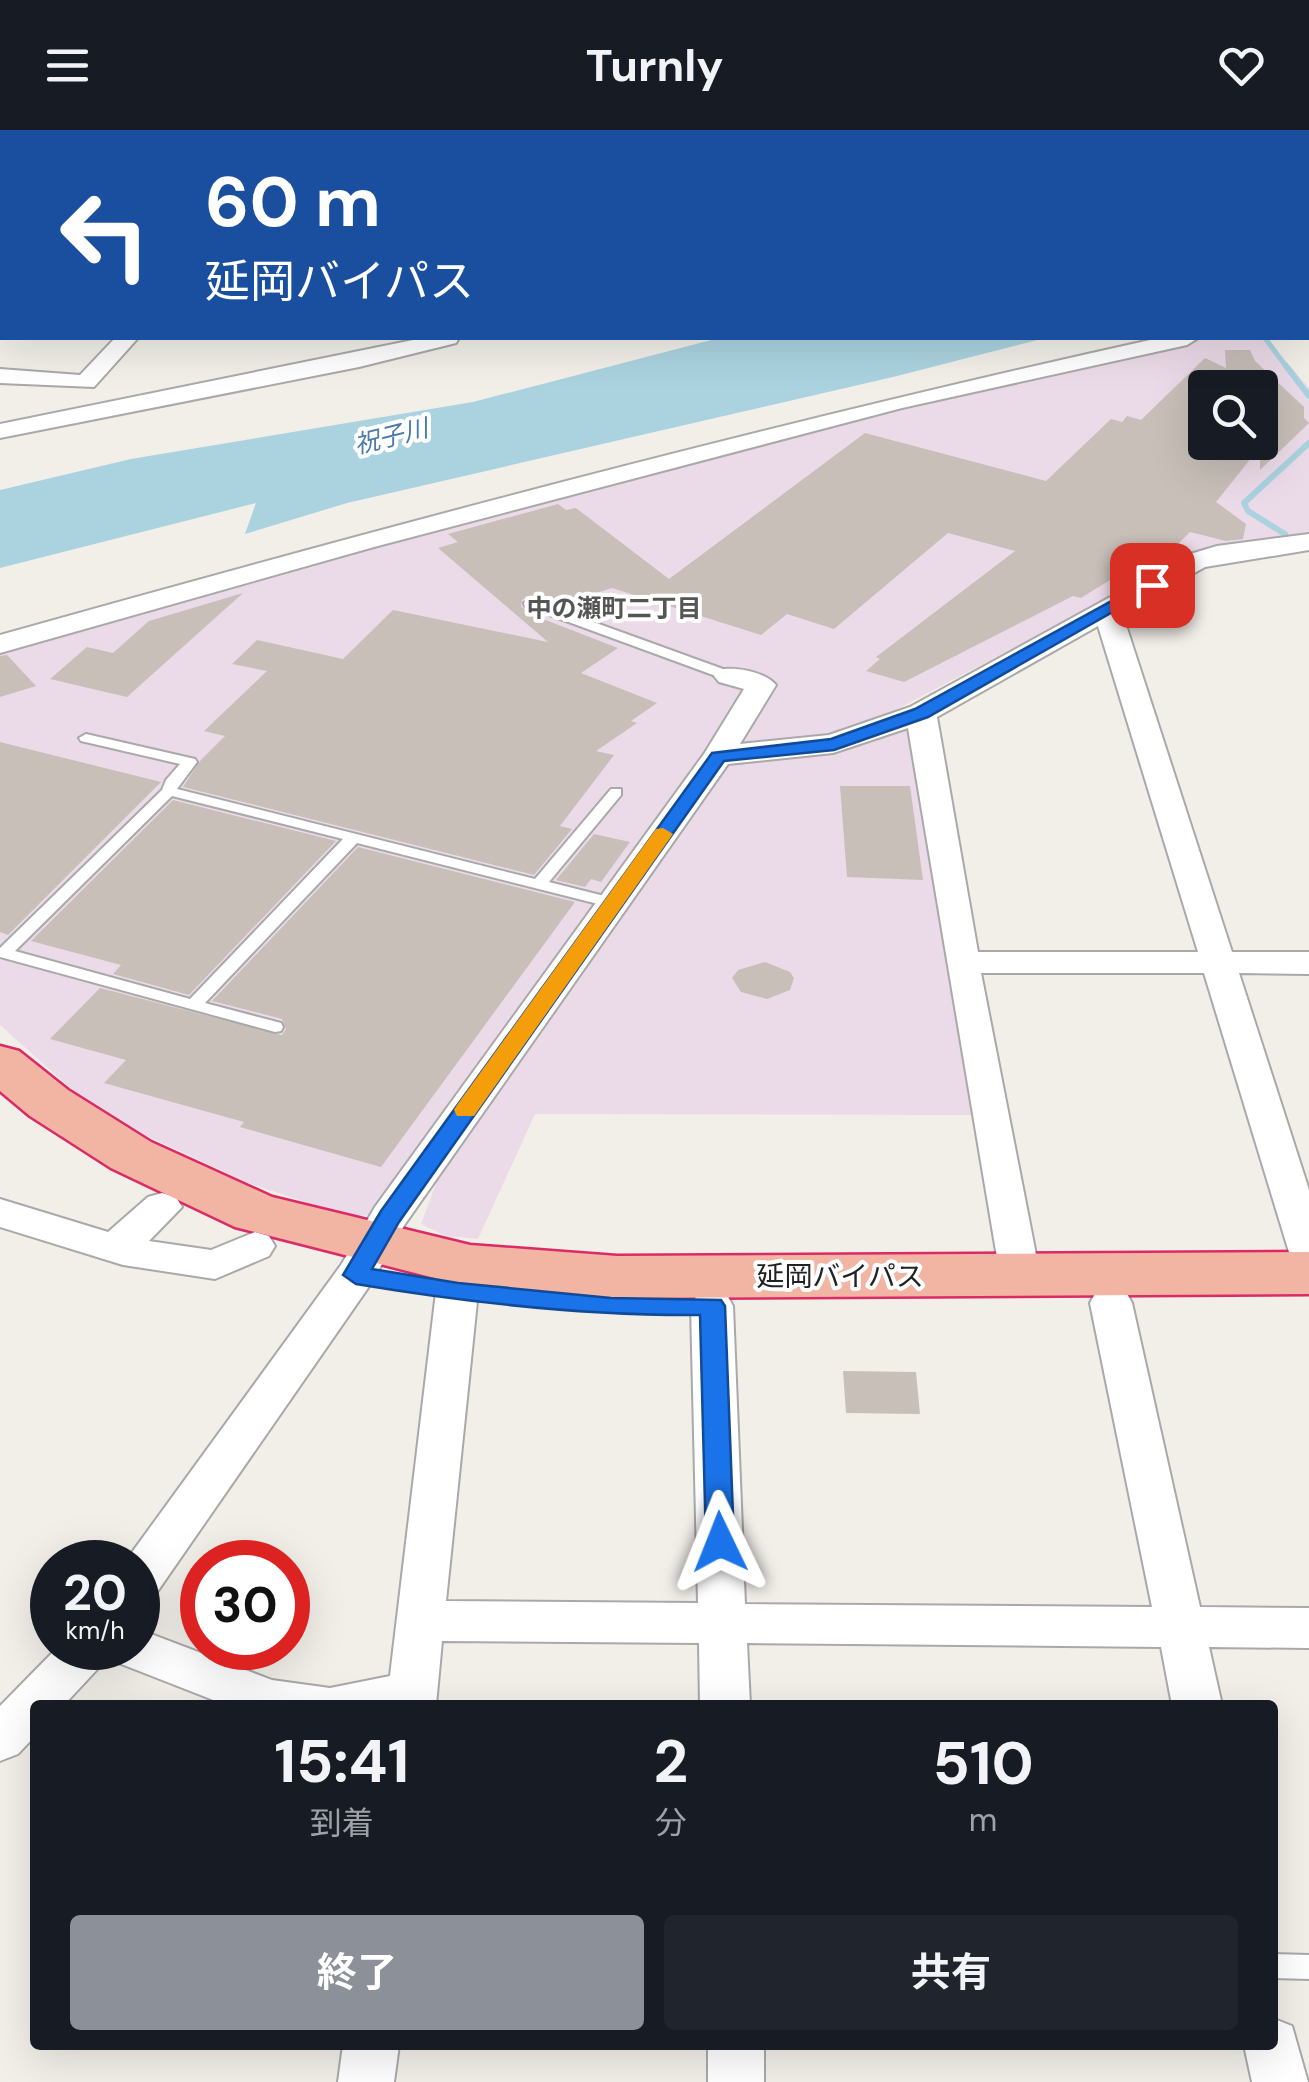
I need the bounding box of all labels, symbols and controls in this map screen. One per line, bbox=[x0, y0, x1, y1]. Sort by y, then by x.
text: Turnly bbox=[586, 36, 723, 95]
icon: menu bbox=[40, 38, 95, 93]
icon: heart bbox=[1214, 38, 1269, 93]
text: 60 m bbox=[205, 157, 381, 248]
icon: left bbox=[40, 170, 170, 300]
text: 延岡バイパス bbox=[205, 252, 474, 311]
map controls bbox=[1188, 370, 1278, 460]
button: search bbox=[1188, 370, 1278, 460]
water label: 祝子川 bbox=[351, 411, 434, 462]
pin bbox=[1110, 543, 1195, 628]
icon: arrive bbox=[1125, 558, 1180, 613]
district label: 中の瀬町二丁目 bbox=[526, 592, 702, 625]
street label: 延岡バイパス bbox=[756, 1258, 924, 1295]
position arrow bbox=[668, 1490, 772, 1594]
speed limit sign: 30 bbox=[180, 1540, 310, 1670]
text: 20 bbox=[63, 1560, 127, 1626]
text: km/h bbox=[65, 1614, 125, 1647]
text: 15:41 bbox=[274, 1722, 409, 1801]
text: 2 bbox=[654, 1722, 688, 1801]
text: 510 bbox=[932, 1724, 1034, 1803]
text: m bbox=[969, 1799, 997, 1841]
text: 到着 bbox=[310, 1802, 374, 1844]
text: 分 bbox=[655, 1802, 687, 1844]
button: 終了 bbox=[70, 1915, 644, 2030]
button: 共有 bbox=[664, 1915, 1238, 2030]

